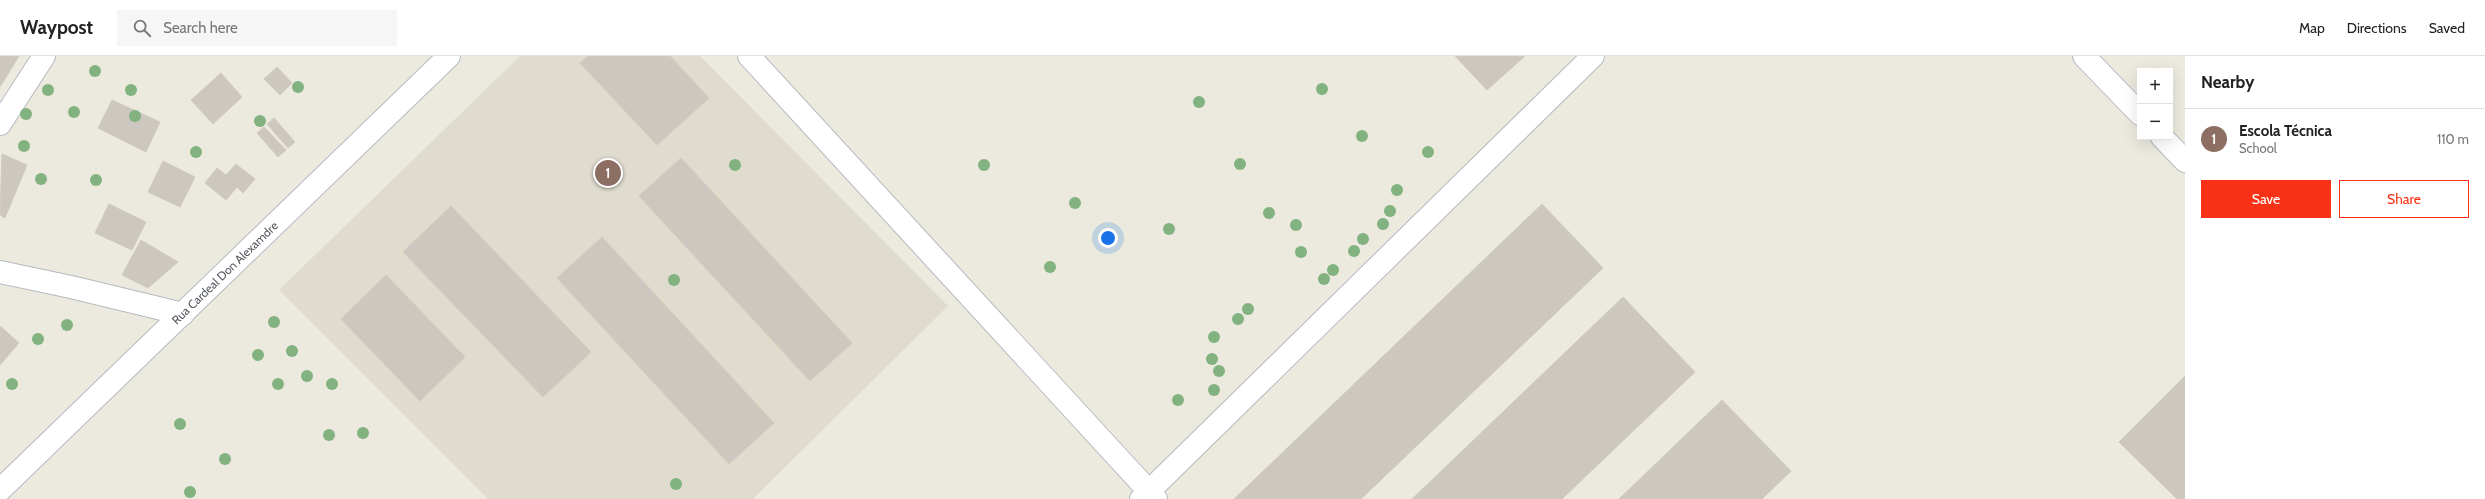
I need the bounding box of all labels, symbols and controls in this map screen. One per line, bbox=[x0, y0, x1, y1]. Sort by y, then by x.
search box bbox=[117, 10, 397, 46]
text: Waypost bbox=[20, 16, 93, 39]
icon: search bbox=[131, 17, 153, 39]
text: Search here bbox=[163, 19, 238, 37]
text: Map bbox=[2299, 19, 2325, 37]
text: Directions bbox=[2347, 19, 2407, 37]
text: Saved bbox=[2429, 19, 2465, 37]
map controls bbox=[2137, 68, 2173, 140]
button: + bbox=[2137, 68, 2173, 104]
text: Nearby bbox=[2201, 72, 2254, 92]
button: − bbox=[2137, 104, 2173, 140]
text: Escola Técnica bbox=[2239, 122, 2332, 140]
text: 1 bbox=[2212, 131, 2216, 147]
text: 110 m bbox=[2437, 131, 2469, 147]
text: School bbox=[2239, 140, 2277, 156]
pin: 1 bbox=[595, 158, 621, 188]
button: Save bbox=[2201, 180, 2331, 218]
button: Share bbox=[2339, 180, 2469, 218]
street label: Rua Cardeal Don Alexamdre bbox=[168, 218, 281, 327]
your location bbox=[1098, 228, 1118, 248]

